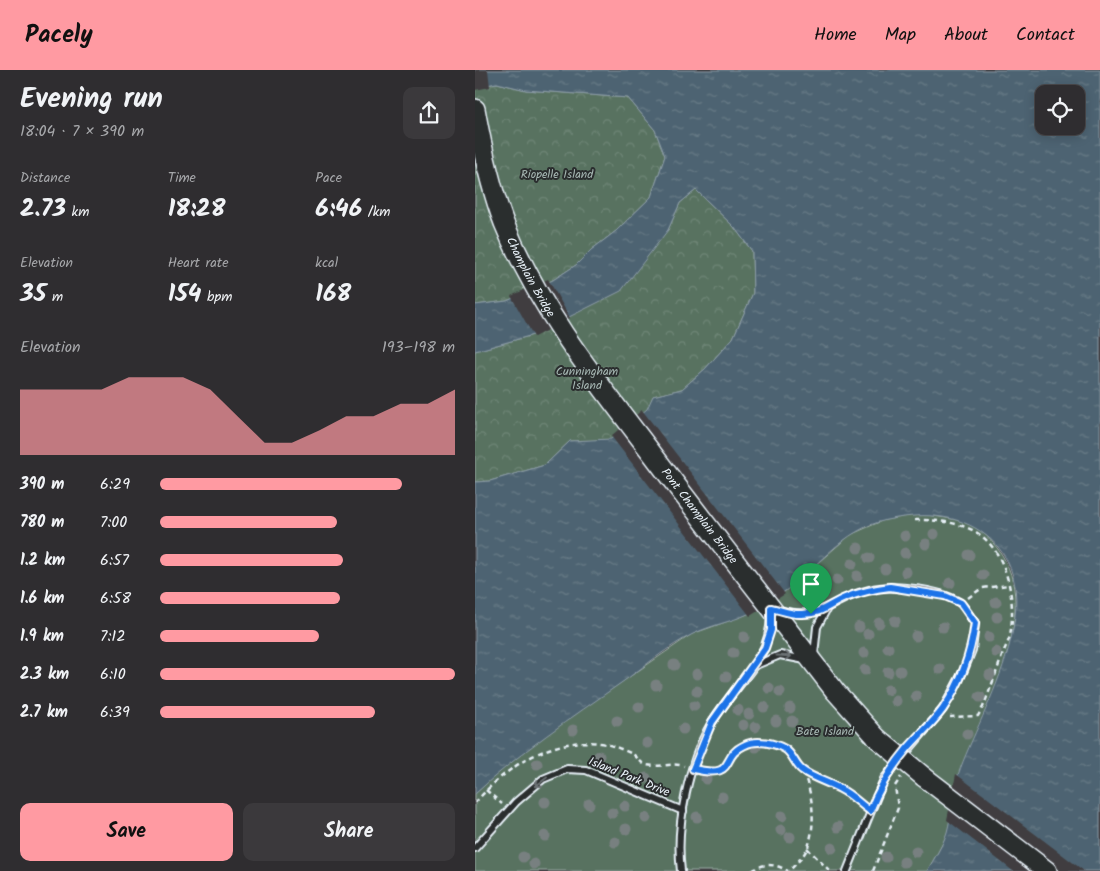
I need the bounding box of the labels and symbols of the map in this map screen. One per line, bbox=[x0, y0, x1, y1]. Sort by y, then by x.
park label: Riopelle Island bbox=[521, 165, 594, 184]
street label: Champlain Bridge bbox=[501, 234, 561, 321]
park label: Cunningham Island bbox=[556, 362, 619, 395]
street label: Pont Champlain Bridge bbox=[657, 464, 743, 568]
pin bbox=[790, 563, 832, 614]
one-way arrow bbox=[775, 651, 791, 660]
park label: Bate Island bbox=[796, 722, 855, 741]
street label: Island Park Drive bbox=[585, 752, 673, 802]
one-way arrow bbox=[535, 776, 548, 787]

